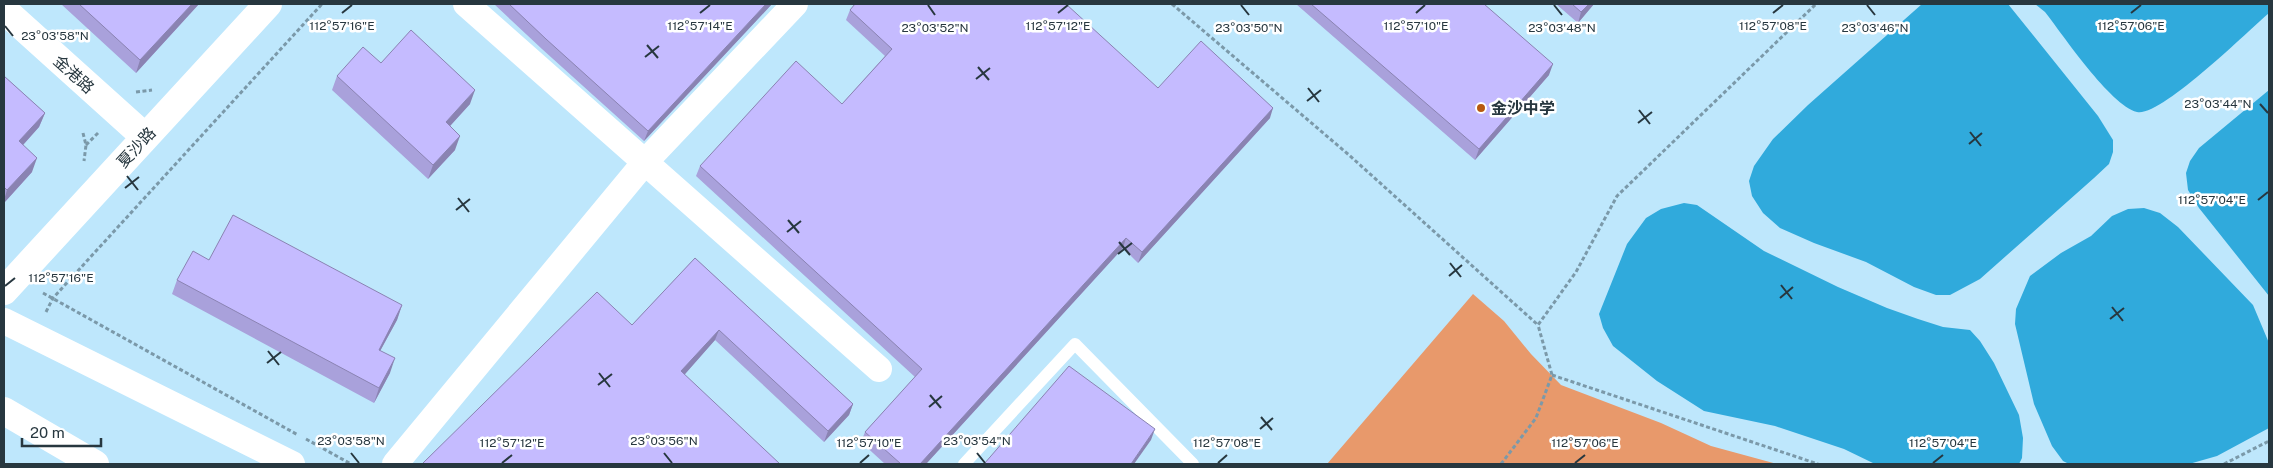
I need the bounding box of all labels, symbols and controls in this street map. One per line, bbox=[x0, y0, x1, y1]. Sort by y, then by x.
text: 112°57'16"E bbox=[309, 19, 375, 33]
text: 112°57'14"E bbox=[667, 19, 733, 33]
text: 112°57'12"E bbox=[1026, 19, 1090, 33]
text: 112°57'10"E bbox=[1383, 19, 1449, 33]
text: 112°57'08"E bbox=[1739, 19, 1807, 33]
text: 112°57'06"E bbox=[2097, 19, 2165, 33]
text: 23°03'52"N bbox=[901, 21, 969, 35]
text: 23°03'50"N bbox=[1215, 21, 1283, 35]
text: 23°03'48"N bbox=[1528, 21, 1596, 35]
text: 23°03'46"N bbox=[1841, 21, 1909, 35]
text: 23°03'58"N bbox=[21, 29, 89, 43]
street label: 金港路 bbox=[49, 51, 98, 97]
text: 23°03'44"N bbox=[2184, 97, 2252, 111]
place label: 金沙中学 bbox=[1491, 99, 1555, 118]
marker: 金沙中学 bbox=[1475, 102, 1487, 114]
street label: 夏沙路 bbox=[113, 123, 160, 171]
text: 112°57'04"E bbox=[2178, 193, 2246, 207]
text: 112°57'16"E bbox=[28, 271, 94, 285]
scale bar bbox=[22, 416, 101, 448]
text: 20 m bbox=[30, 424, 65, 441]
text: 23°03'58"N bbox=[317, 434, 385, 448]
text: 23°03'56"N bbox=[630, 434, 698, 448]
text: 23°03'54"N bbox=[943, 434, 1011, 448]
text: 112°57'12"E bbox=[480, 436, 544, 450]
text: 112°57'10"E bbox=[836, 436, 902, 450]
text: 112°57'08"E bbox=[1193, 436, 1261, 450]
text: 112°57'06"E bbox=[1551, 436, 1619, 450]
text: 112°57'04"E bbox=[1909, 436, 1977, 450]

